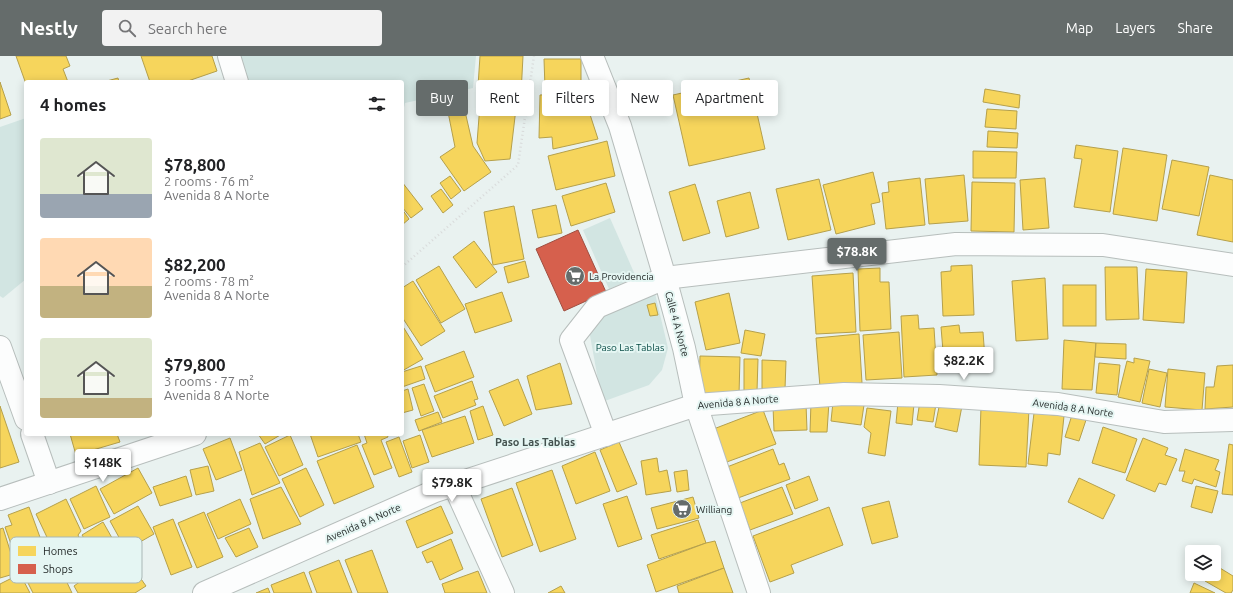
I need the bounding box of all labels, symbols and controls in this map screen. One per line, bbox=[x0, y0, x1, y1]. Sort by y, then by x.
search box bbox=[102, 10, 382, 46]
text: Nestly bbox=[20, 17, 78, 39]
icon: search bbox=[116, 17, 138, 39]
text: Search here bbox=[148, 20, 227, 37]
text: Map bbox=[1066, 20, 1093, 36]
text: Layers bbox=[1115, 20, 1155, 36]
text: Share bbox=[1177, 20, 1213, 36]
chip: Buy bbox=[416, 80, 468, 116]
chip: Rent bbox=[476, 80, 534, 116]
chip: Filters bbox=[542, 80, 609, 116]
chip: New bbox=[617, 80, 673, 116]
chip: Apartment bbox=[681, 80, 778, 116]
icon: filters bbox=[366, 93, 388, 115]
text: 4 homes bbox=[40, 95, 106, 114]
icon: home bbox=[72, 154, 120, 202]
text: $78,800 bbox=[164, 155, 226, 174]
text: 2 rooms · 76 m² bbox=[164, 174, 254, 188]
text: Avenida 8 A Norte bbox=[164, 188, 269, 202]
pin: $78.8K bbox=[824, 238, 890, 272]
text: $78.8K bbox=[836, 244, 878, 258]
icon: home bbox=[72, 254, 120, 302]
text: $82,200 bbox=[164, 255, 226, 274]
supermarket icon: La Providencia bbox=[564, 265, 586, 287]
place label: La Providencia bbox=[589, 271, 654, 282]
text: 2 rooms · 78 m² bbox=[164, 274, 254, 288]
text: Avenida 8 A Norte bbox=[164, 288, 269, 302]
street label: Calle 4 A Norte bbox=[663, 290, 691, 358]
park label: Paso Las Tablas bbox=[596, 342, 664, 353]
pin: $82.2K bbox=[931, 347, 997, 381]
text: $82.2K bbox=[943, 353, 985, 367]
icon: home bbox=[72, 354, 120, 402]
text: $79,800 bbox=[164, 355, 226, 374]
text: 3 rooms · 77 m² bbox=[164, 374, 254, 388]
text: Avenida 8 A Norte bbox=[164, 388, 269, 402]
street label: Avenida 8 A Norte bbox=[697, 393, 779, 411]
street label: Avenida 8 A Norte bbox=[1032, 397, 1114, 419]
district label: Paso Las Tablas bbox=[495, 436, 575, 448]
pin: $148K bbox=[75, 449, 131, 483]
text: $148K bbox=[84, 455, 122, 469]
pin: $79.8K bbox=[419, 469, 485, 503]
text: $79.8K bbox=[431, 475, 473, 489]
supermarket icon: Williang bbox=[671, 498, 693, 520]
street label: Avenida 8 A Norte bbox=[324, 501, 402, 545]
place label: Williang bbox=[696, 504, 732, 515]
legend bbox=[10, 537, 142, 583]
text: Homes bbox=[43, 545, 78, 557]
map controls bbox=[1185, 545, 1221, 581]
button: layers bbox=[1185, 545, 1221, 581]
text: Shops bbox=[43, 563, 73, 575]

